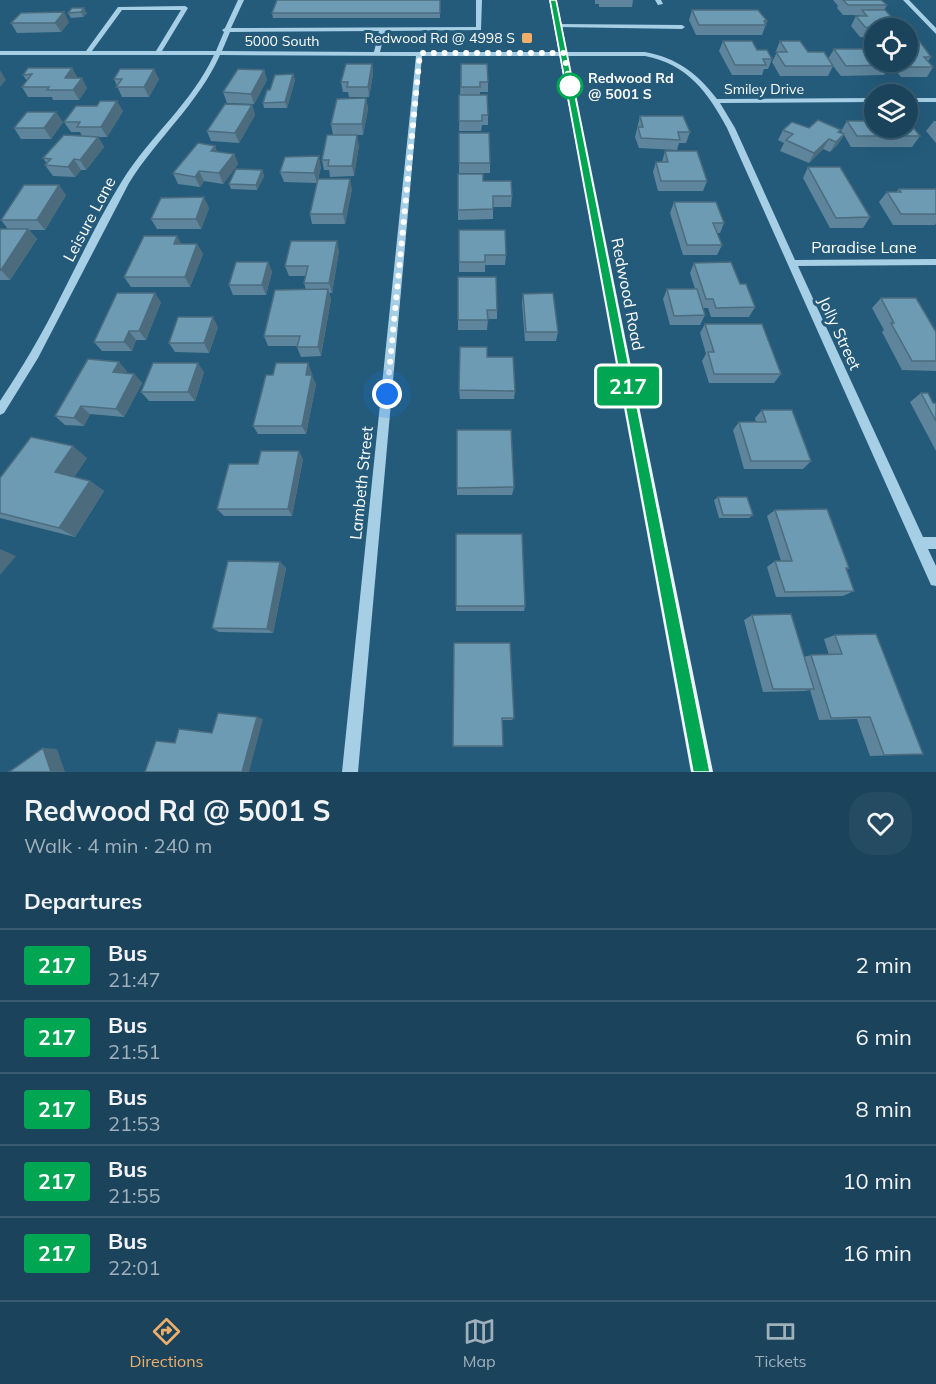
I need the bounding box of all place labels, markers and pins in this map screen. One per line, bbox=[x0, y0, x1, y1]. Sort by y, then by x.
place label: Redwood Rd @ 4998 S bbox=[365, 29, 515, 47]
marker: Redwood Rd @ 4998 S bbox=[520, 31, 534, 45]
place label: Redwood Rd @ 5001 S bbox=[588, 69, 674, 103]
marker: Redwood Rd @ 5001 S bbox=[557, 73, 583, 99]

